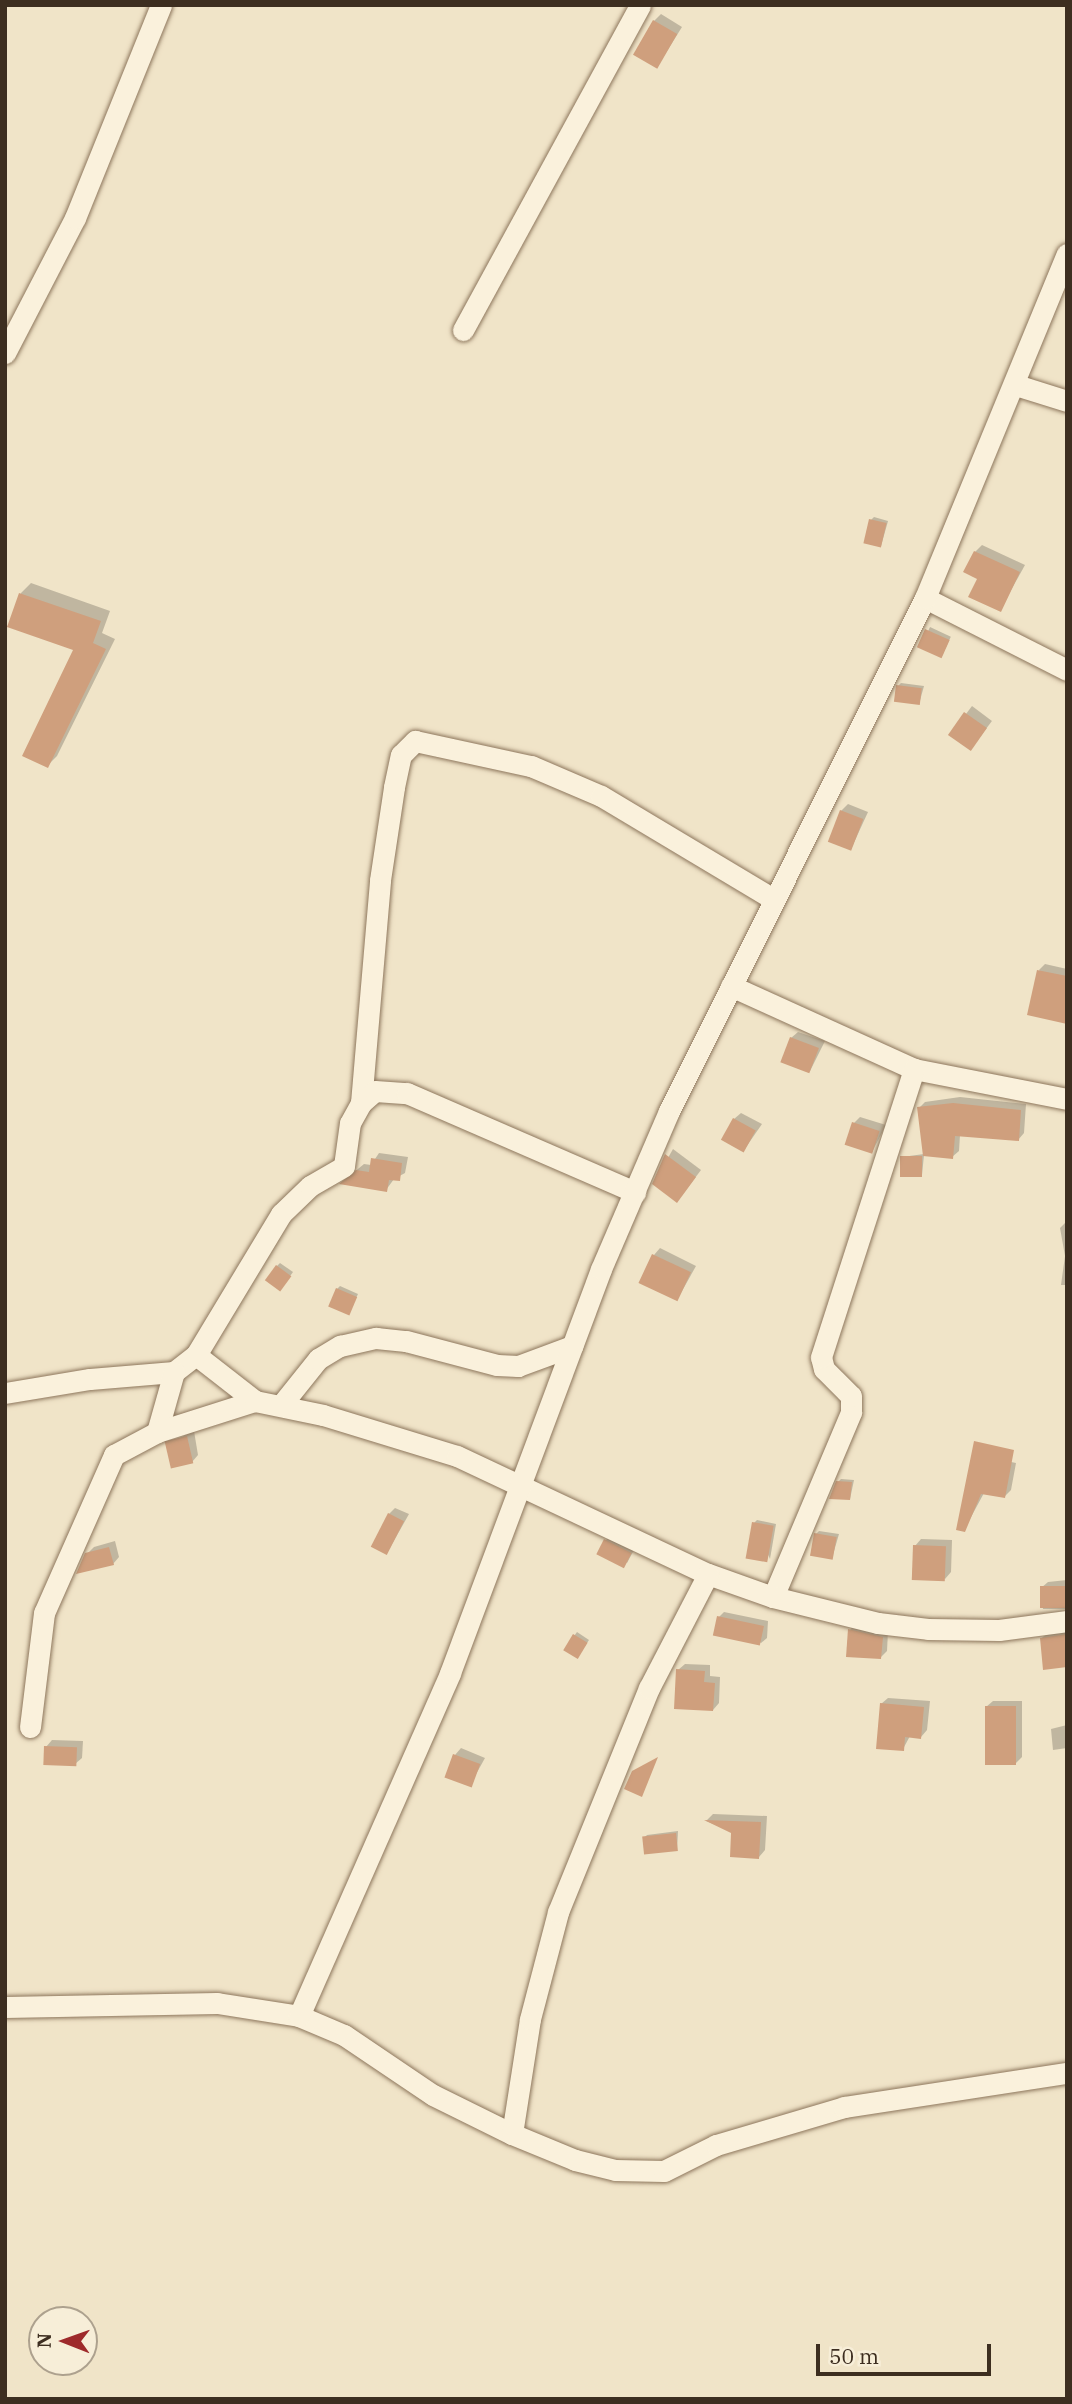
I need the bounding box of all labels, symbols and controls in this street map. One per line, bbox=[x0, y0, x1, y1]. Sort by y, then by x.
north arrow bbox=[28, 2306, 98, 2376]
scale bar bbox=[820, 2330, 995, 2374]
text: N bbox=[32, 2333, 56, 2348]
text: 50 m bbox=[829, 2342, 879, 2370]

